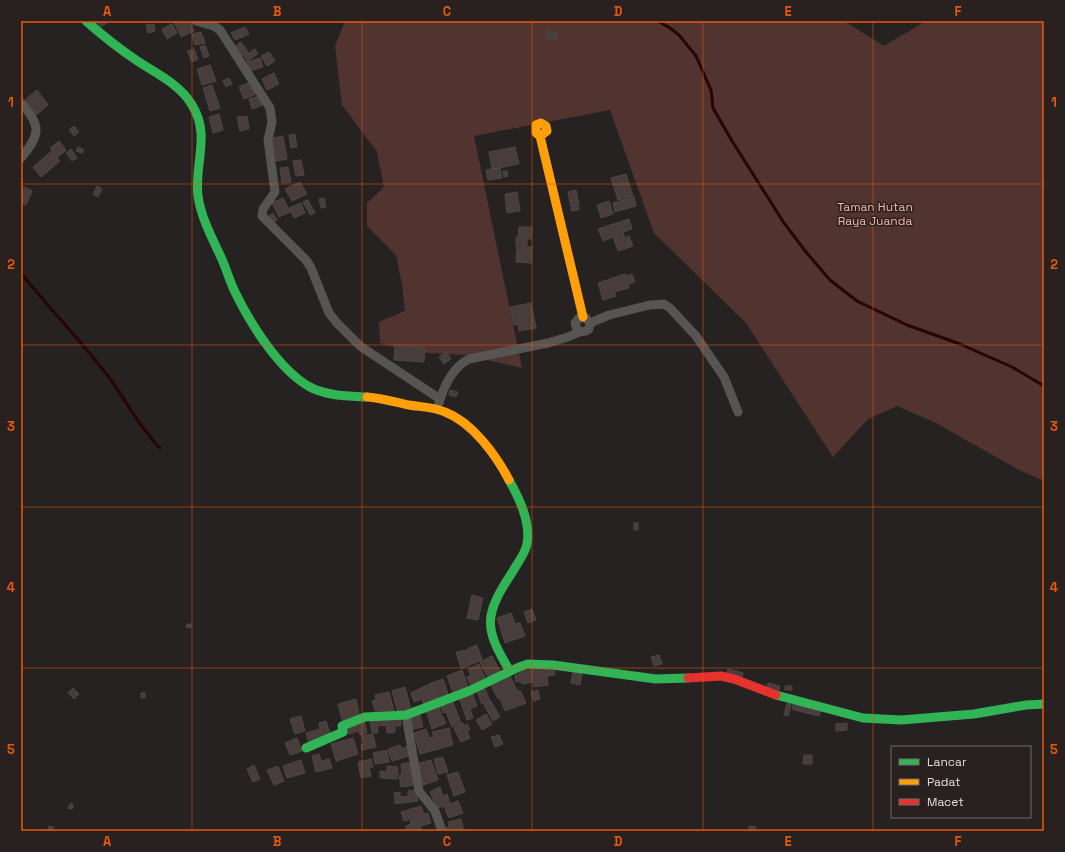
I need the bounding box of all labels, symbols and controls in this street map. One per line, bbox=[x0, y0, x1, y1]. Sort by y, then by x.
text: A bbox=[103, 3, 112, 20]
text: B bbox=[273, 3, 282, 20]
text: C bbox=[443, 3, 451, 20]
text: D bbox=[614, 3, 623, 20]
text: E bbox=[784, 3, 792, 20]
text: F bbox=[955, 3, 962, 20]
text: 1 bbox=[8, 94, 14, 111]
text: 1 bbox=[1051, 94, 1057, 111]
park label: Taman Hutan Raya Juanda bbox=[837, 199, 913, 229]
text: 2 bbox=[7, 256, 15, 273]
text: 2 bbox=[1050, 256, 1058, 273]
text: 3 bbox=[7, 418, 15, 435]
text: 3 bbox=[1050, 418, 1058, 435]
text: 4 bbox=[7, 579, 15, 596]
text: 4 bbox=[1050, 579, 1058, 596]
text: 5 bbox=[7, 741, 15, 758]
text: 5 bbox=[1050, 741, 1058, 758]
legend bbox=[891, 746, 1031, 818]
text: Lancar bbox=[927, 754, 967, 770]
text: Padat bbox=[927, 774, 961, 790]
text: Macet bbox=[927, 794, 964, 810]
text: A bbox=[103, 833, 112, 850]
text: B bbox=[273, 833, 282, 850]
text: C bbox=[443, 833, 451, 850]
text: D bbox=[614, 833, 623, 850]
text: E bbox=[784, 833, 792, 850]
text: F bbox=[955, 833, 962, 850]

